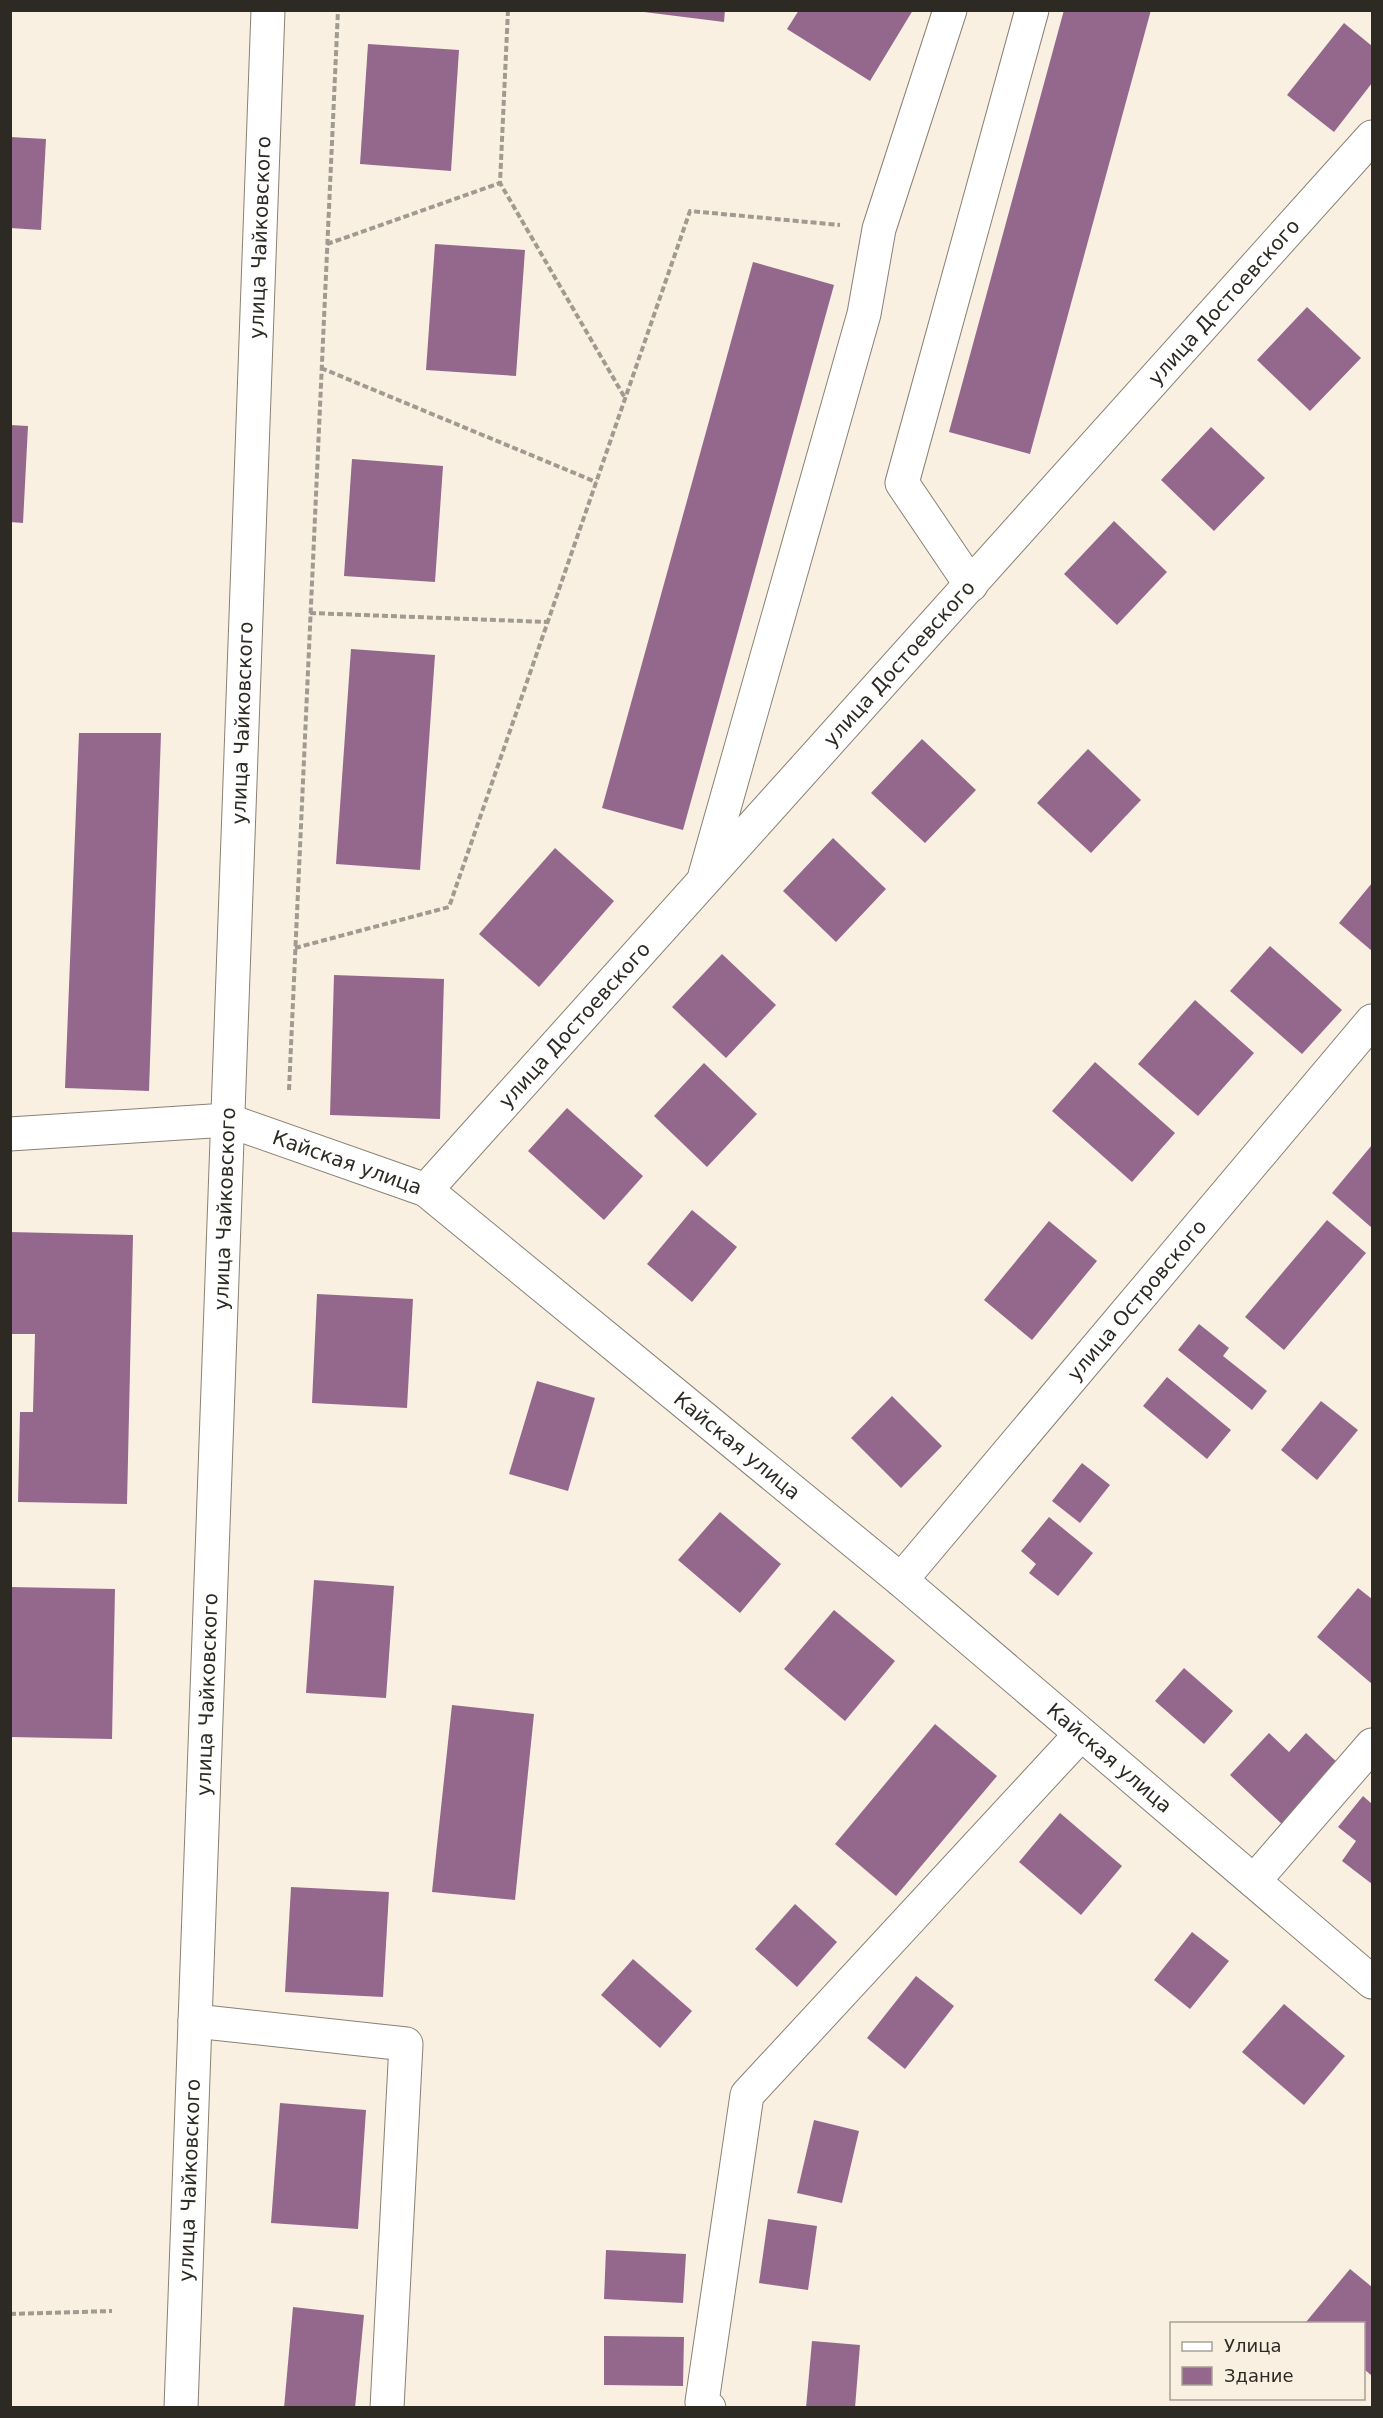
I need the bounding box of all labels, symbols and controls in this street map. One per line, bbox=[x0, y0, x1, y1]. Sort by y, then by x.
street label: улица Чайковского bbox=[244, 135, 275, 339]
street label: улица Достоевского bbox=[1143, 214, 1305, 390]
street label: улица Достоевского bbox=[818, 575, 980, 751]
street label: улица Чайковского bbox=[226, 621, 258, 825]
street label: улица Достоевского bbox=[494, 937, 655, 1113]
street label: улица Чайковского bbox=[209, 1107, 240, 1311]
street label: Кайская улица bbox=[269, 1125, 425, 1200]
street label: улица Островского bbox=[1062, 1215, 1211, 1386]
street label: Кайская улица bbox=[669, 1386, 805, 1504]
street label: улица Чайковского bbox=[191, 1593, 223, 1796]
street label: Кайская улица bbox=[1042, 1698, 1177, 1818]
street label: улица Чайковского bbox=[174, 2078, 205, 2282]
legend bbox=[1170, 2322, 1365, 2400]
text: Улица bbox=[1224, 2335, 1281, 2356]
text: Здание bbox=[1224, 2365, 1294, 2386]

